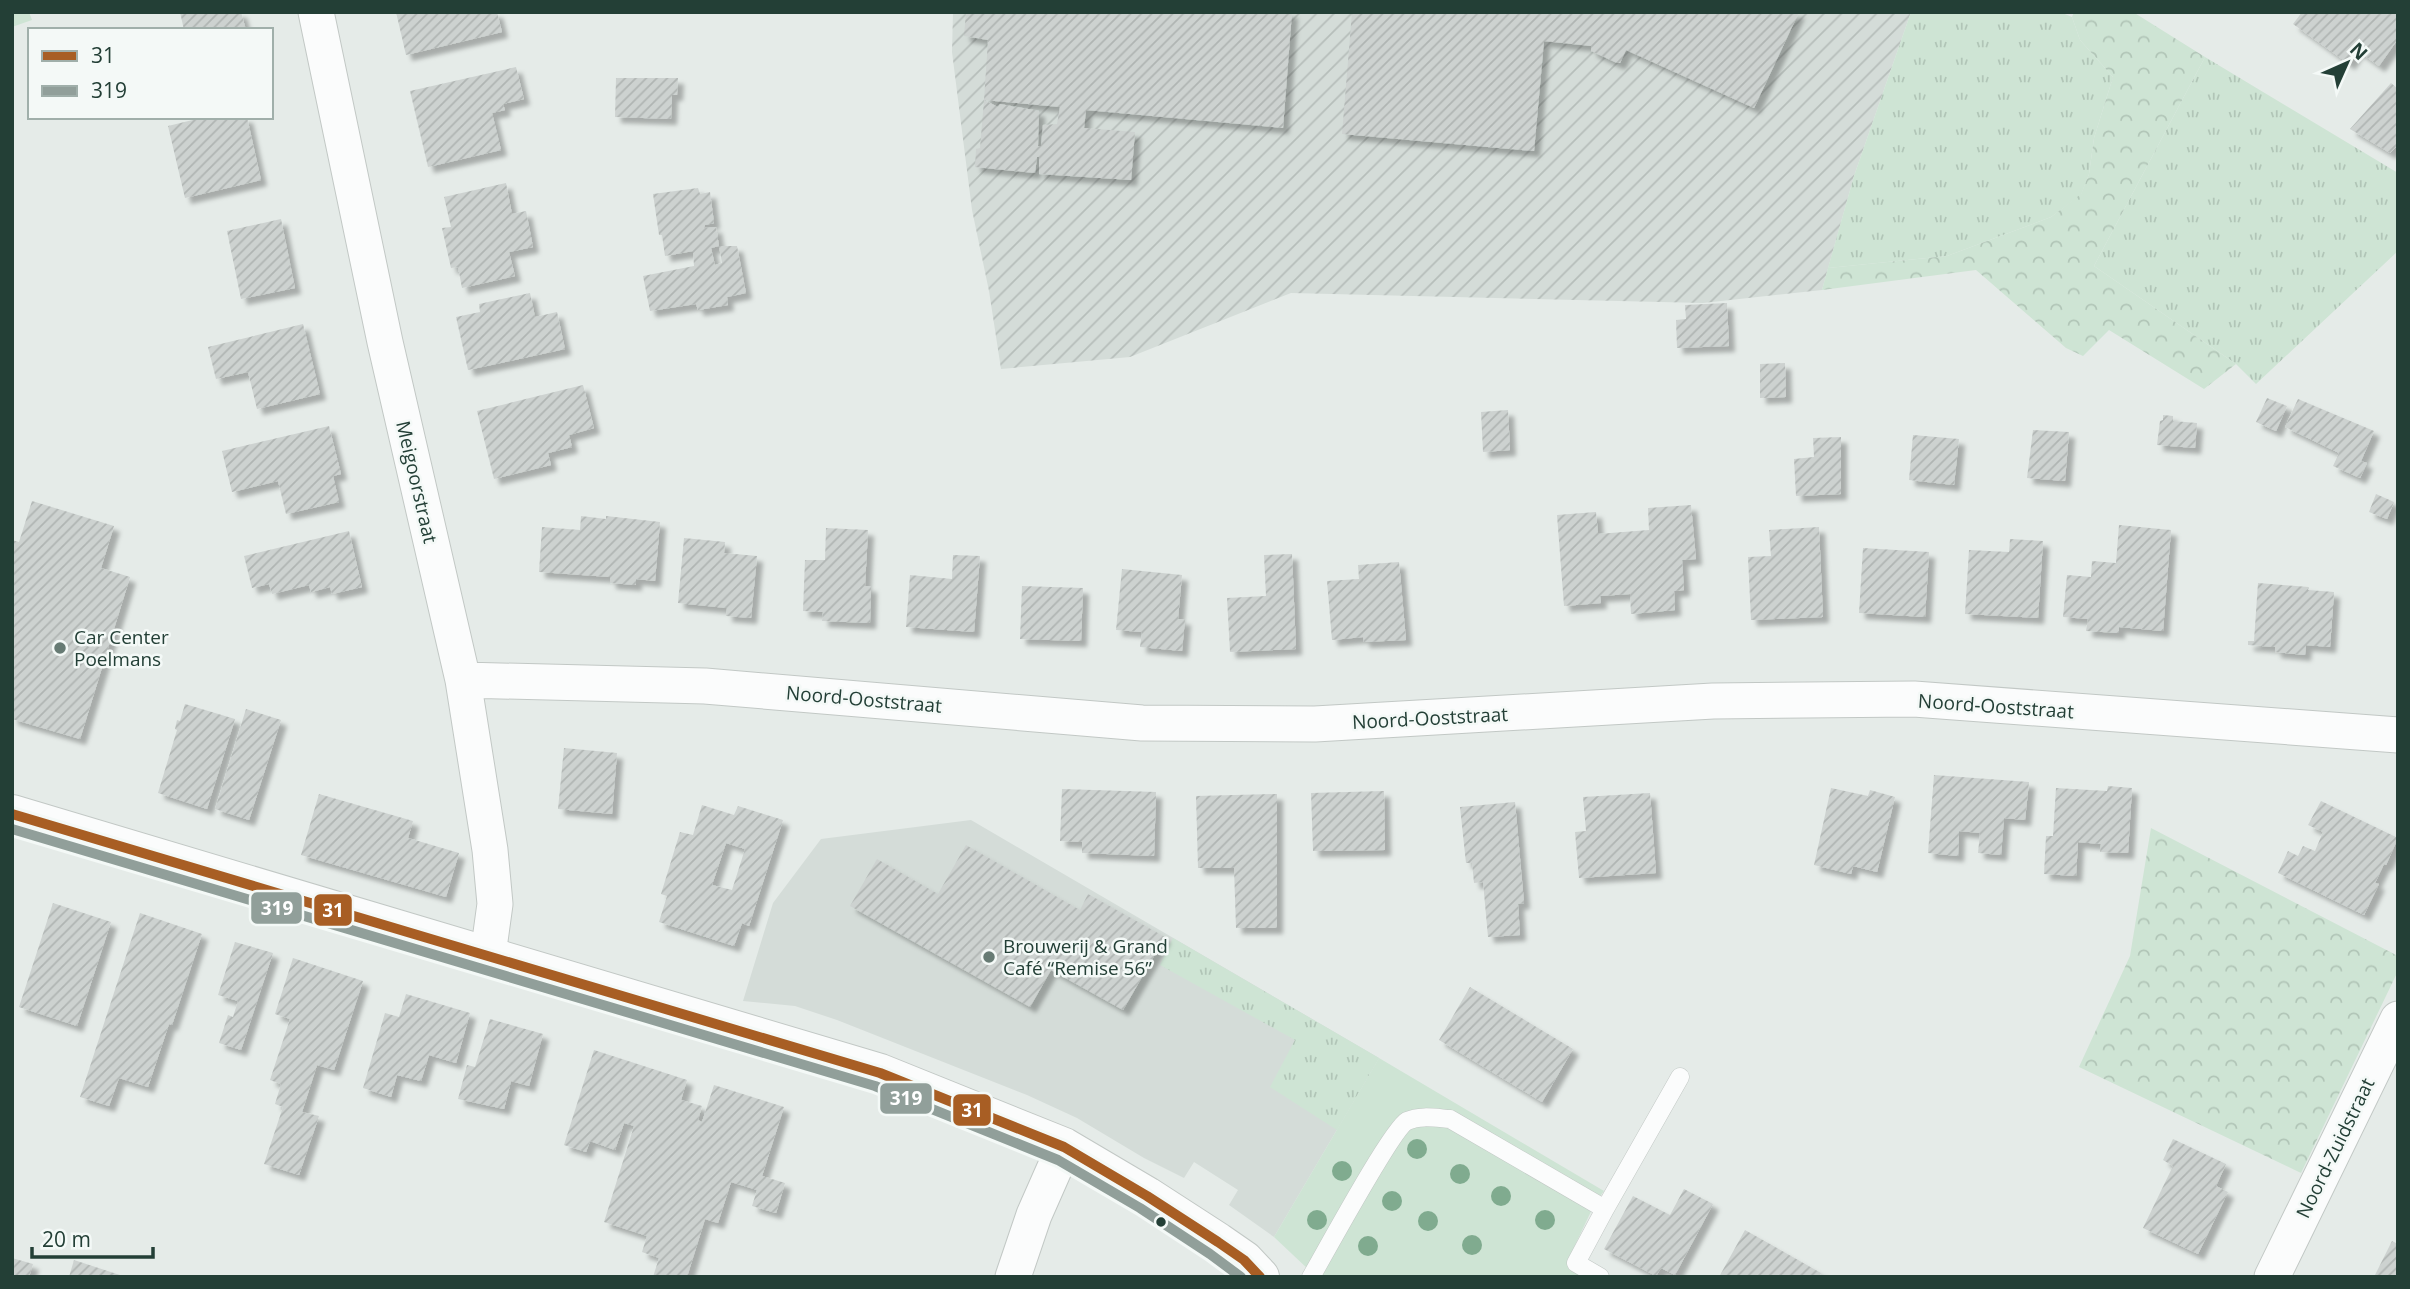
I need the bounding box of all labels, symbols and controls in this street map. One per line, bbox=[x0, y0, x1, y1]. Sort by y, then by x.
legend bbox=[28, 28, 273, 119]
north arrow bbox=[2312, 28, 2382, 98]
text: N bbox=[2344, 36, 2374, 66]
text: 31 bbox=[91, 41, 115, 69]
text: 319 bbox=[91, 76, 127, 104]
street label: Meigoorstraat bbox=[390, 418, 444, 546]
place label: Car Center Poelmans bbox=[74, 624, 169, 672]
marker: Car Center Poelmans bbox=[52, 640, 68, 656]
street label: Noord-Ooststraat bbox=[785, 679, 943, 719]
street label: Noord-Ooststraat bbox=[1917, 688, 2075, 724]
street label: Noord-Ooststraat bbox=[1351, 701, 1509, 735]
line badge: 319 bbox=[250, 891, 303, 925]
line badge: 31 bbox=[313, 893, 353, 927]
text: 319 bbox=[261, 895, 293, 921]
text: 31 bbox=[322, 897, 344, 923]
place label: Brouwerij & Grand Café “Remise 56” bbox=[1003, 933, 1168, 981]
marker: Brouwerij & Grand Café “Remise 56” bbox=[981, 949, 997, 965]
street label: Noord-Zuidstraat bbox=[2290, 1073, 2380, 1223]
line badge: 319 bbox=[879, 1082, 933, 1115]
text: 319 bbox=[890, 1085, 922, 1111]
line badge: 31 bbox=[952, 1093, 992, 1127]
text: 31 bbox=[961, 1097, 983, 1123]
unlabelled marker bbox=[1154, 1215, 1168, 1229]
scale bar bbox=[32, 1216, 152, 1260]
text: 20 m bbox=[42, 1225, 91, 1253]

